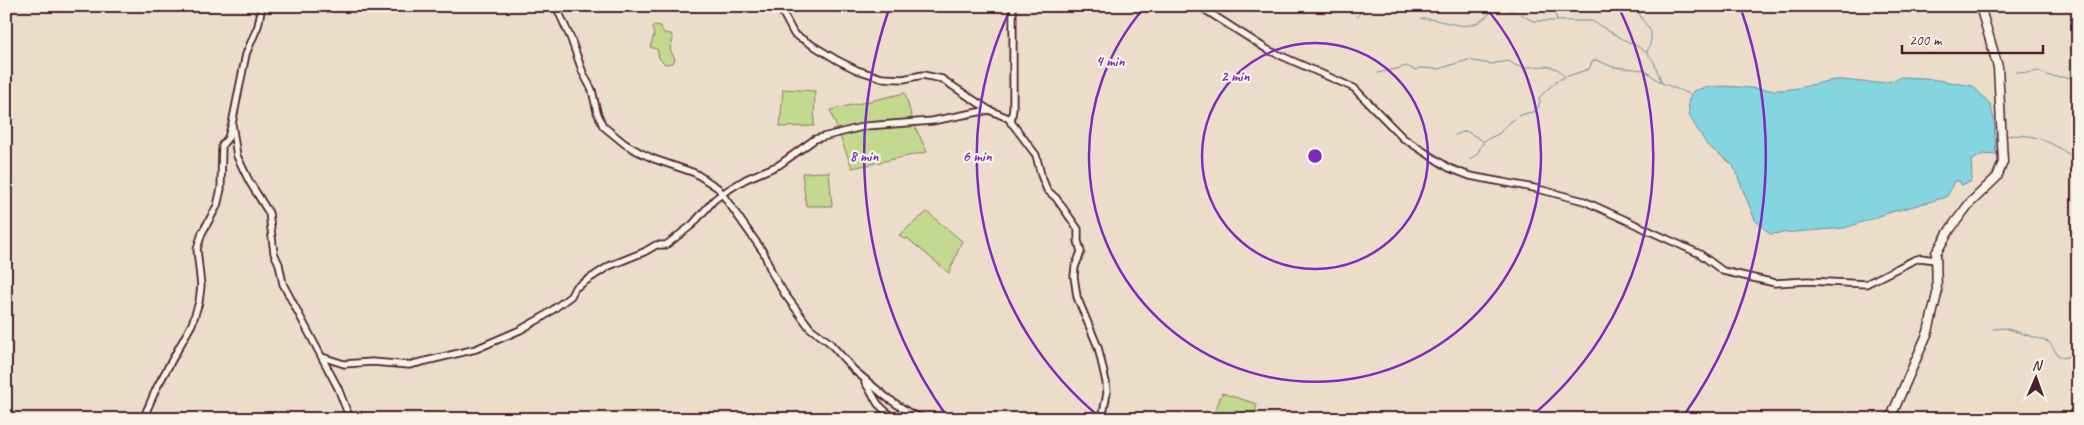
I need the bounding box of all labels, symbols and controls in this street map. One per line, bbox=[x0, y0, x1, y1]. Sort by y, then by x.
scale bar bbox=[1902, 22, 2043, 54]
text: 200 m bbox=[1909, 31, 1943, 50]
text: 4 min bbox=[1096, 52, 1125, 71]
text: 2 min bbox=[1221, 67, 1250, 86]
text: 8 min bbox=[850, 147, 879, 166]
text: 6 min bbox=[962, 147, 993, 166]
centre of rings bbox=[1306, 147, 1324, 165]
north arrow bbox=[2012, 352, 2062, 402]
text: N bbox=[2032, 357, 2043, 374]

